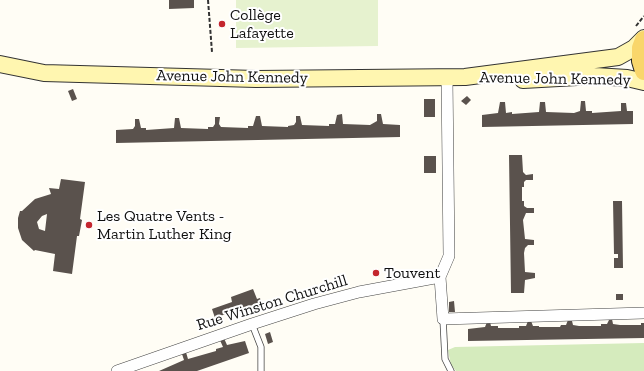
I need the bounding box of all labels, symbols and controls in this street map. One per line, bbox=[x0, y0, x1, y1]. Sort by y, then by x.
place label: Collège Lafayette bbox=[230, 5, 294, 43]
marker: Collège Lafayette bbox=[217, 19, 227, 29]
street label: Avenue John Kennedy bbox=[156, 66, 308, 88]
street label: Avenue John Kennedy bbox=[479, 68, 631, 90]
place label: Les Quatre Vents - Martin Luther King bbox=[97, 206, 232, 244]
marker: Les Quatre Vents - Martin Luther King bbox=[84, 220, 94, 230]
place label: Touvent bbox=[384, 263, 440, 283]
marker: Touvent bbox=[371, 268, 381, 278]
street label: Rue Winston Churchill bbox=[194, 271, 350, 335]

